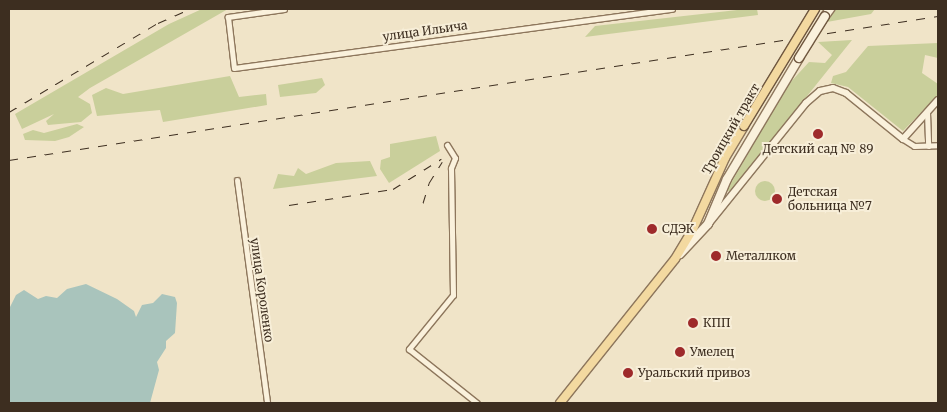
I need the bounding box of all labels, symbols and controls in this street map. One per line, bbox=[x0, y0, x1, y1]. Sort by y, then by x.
street label: улица Ильича bbox=[382, 18, 468, 44]
street label: Троицкий тракт bbox=[699, 81, 763, 177]
marker: Детский сад № 89 bbox=[812, 128, 824, 140]
place label: Детский сад № 89 bbox=[763, 142, 873, 156]
place label: Детская больница №7 bbox=[788, 185, 872, 213]
marker: Детская больница №7 bbox=[770, 192, 784, 206]
place label: СДЭК bbox=[662, 222, 694, 236]
marker: СДЭК bbox=[646, 223, 658, 235]
street label: улица Короленко bbox=[248, 237, 276, 343]
place label: Металлком bbox=[726, 249, 796, 263]
marker: Металлком bbox=[710, 250, 722, 262]
place label: КПП bbox=[703, 316, 731, 330]
marker: КПП bbox=[687, 317, 699, 329]
place label: Умелец bbox=[690, 345, 734, 359]
marker: Умелец bbox=[674, 346, 686, 358]
place label: Уральский привоз bbox=[638, 366, 750, 380]
marker: Уральский привоз bbox=[622, 367, 634, 379]

